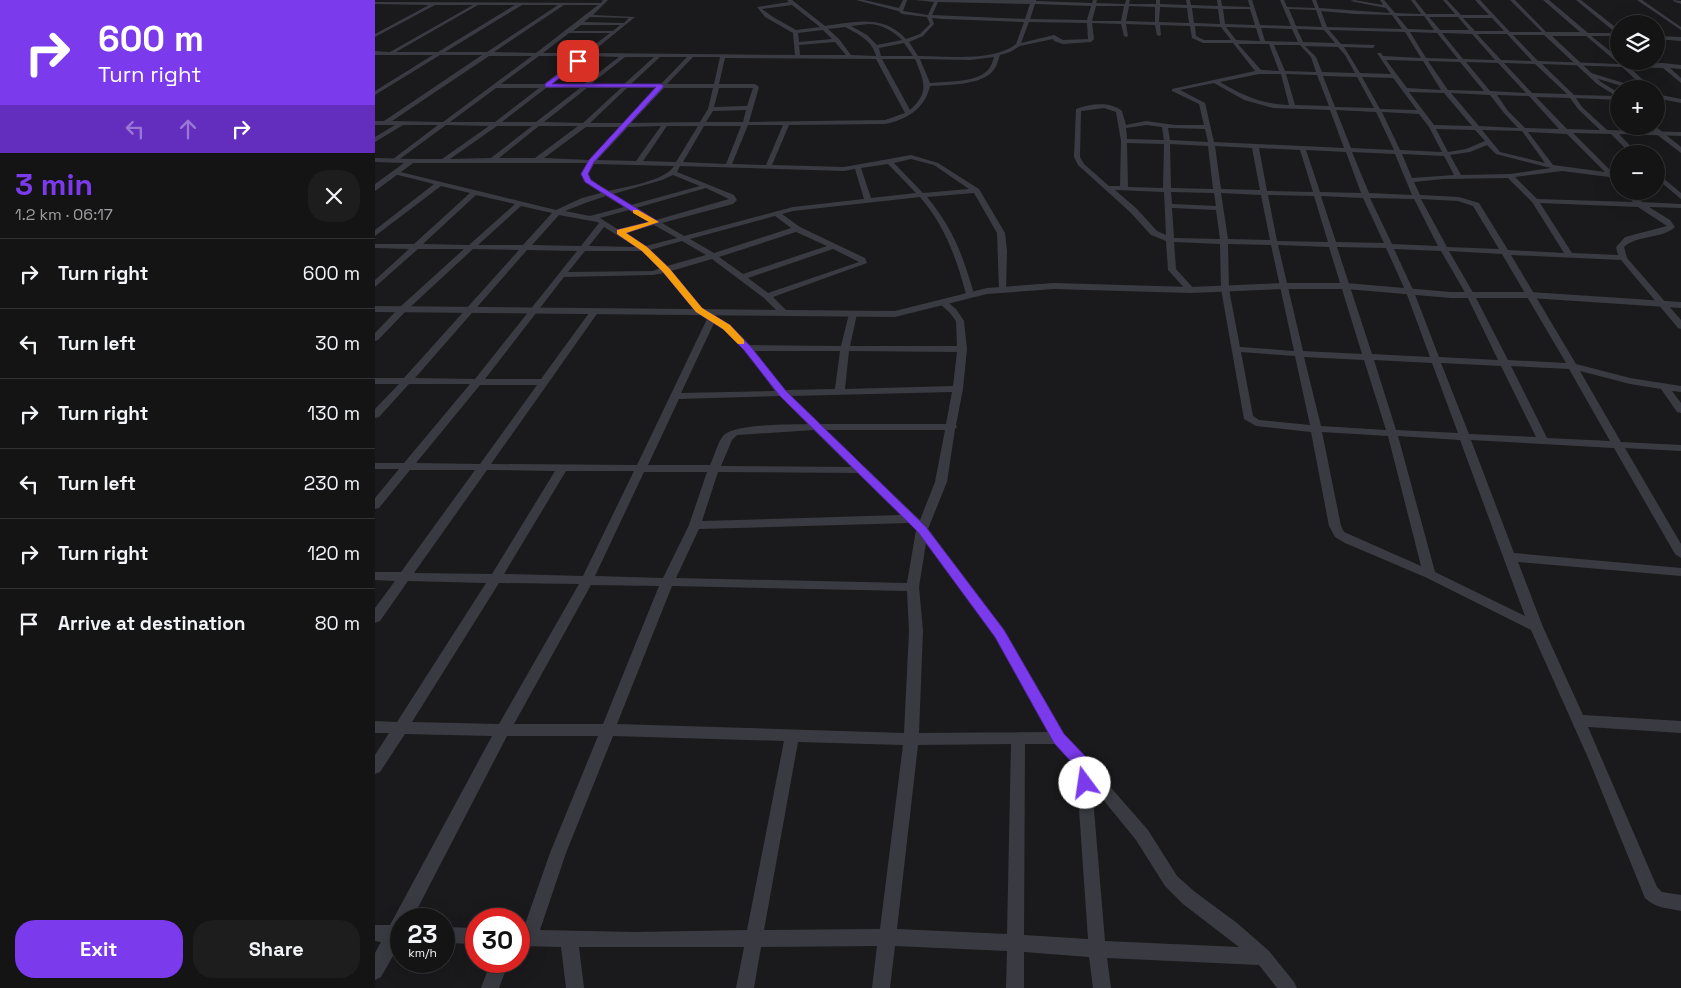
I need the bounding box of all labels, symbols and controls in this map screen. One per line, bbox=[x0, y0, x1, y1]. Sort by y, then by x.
map controls bbox=[1610, 15, 1665, 200]
button: layers bbox=[1610, 15, 1665, 70]
text: 600 m bbox=[98, 17, 204, 61]
icon: right bbox=[15, 20, 80, 85]
pin bbox=[557, 40, 599, 82]
icon: arrive bbox=[564, 47, 592, 75]
text: Turn right bbox=[98, 60, 201, 88]
button: + bbox=[1610, 80, 1665, 135]
icon: left bbox=[121, 115, 149, 143]
icon: ahead bbox=[174, 115, 202, 143]
icon: right bbox=[227, 115, 255, 143]
button: − bbox=[1610, 145, 1665, 200]
text: 3 min bbox=[15, 165, 93, 204]
button: close bbox=[308, 170, 360, 222]
text: 1.2 km · 06:17 bbox=[15, 204, 113, 225]
icon: right bbox=[15, 260, 43, 288]
text: Turn right bbox=[58, 261, 148, 286]
text: 600 m bbox=[303, 261, 360, 286]
icon: left bbox=[15, 330, 43, 358]
text: Turn left bbox=[58, 331, 136, 356]
text: 30 m bbox=[315, 331, 360, 356]
icon: right bbox=[15, 400, 43, 428]
text: Turn right bbox=[58, 401, 148, 426]
text: 130 m bbox=[307, 401, 360, 426]
icon: left bbox=[15, 470, 43, 498]
text: Turn left bbox=[58, 471, 136, 496]
text: 230 m bbox=[304, 471, 360, 496]
icon: right bbox=[15, 540, 43, 568]
text: Turn right bbox=[58, 541, 148, 566]
text: 120 m bbox=[307, 541, 360, 566]
icon: arrive bbox=[15, 610, 43, 638]
text: Arrive at destination bbox=[58, 611, 246, 636]
text: 80 m bbox=[315, 611, 360, 636]
position arrow bbox=[1058, 756, 1110, 808]
speed limit sign: 30 bbox=[465, 908, 530, 973]
text: 23 bbox=[407, 918, 438, 950]
button: Exit bbox=[15, 920, 183, 978]
button: Share bbox=[193, 920, 360, 978]
text: km/h bbox=[408, 945, 437, 961]

